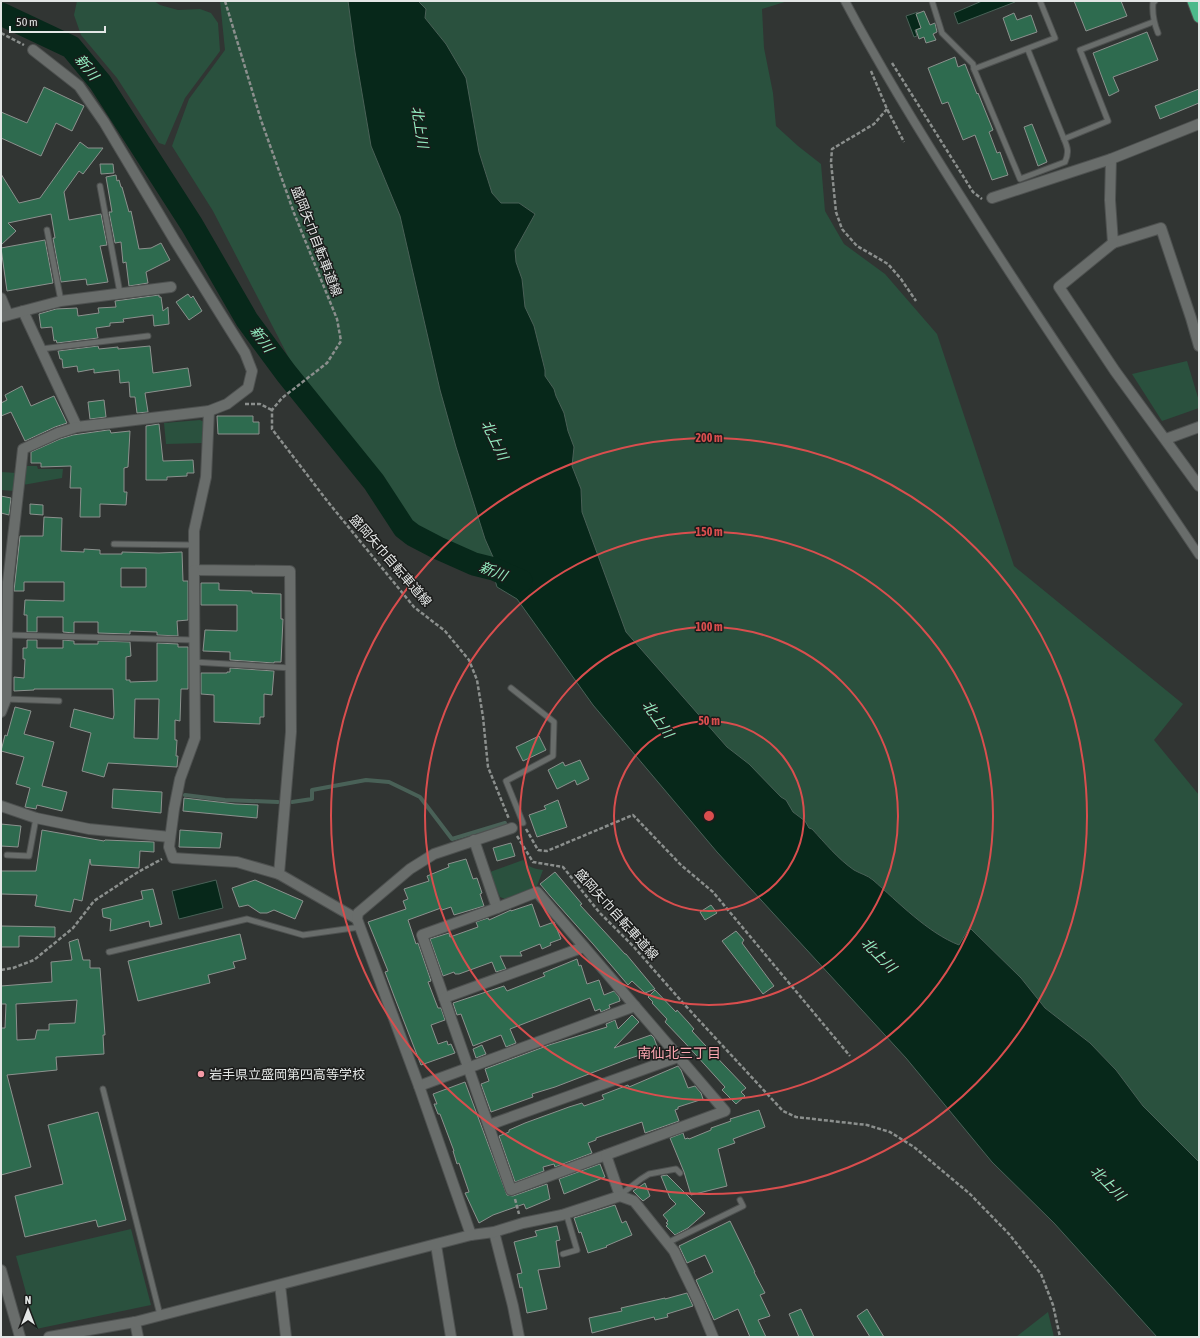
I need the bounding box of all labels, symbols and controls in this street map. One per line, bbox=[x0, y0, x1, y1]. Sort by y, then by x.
scale bar bbox=[10, 8, 105, 34]
text: 50 m bbox=[16, 15, 38, 29]
water label: 新川 bbox=[72, 51, 103, 84]
water label: 北上川 bbox=[409, 105, 431, 151]
street label: 盛岡矢巾自転車道線 bbox=[289, 184, 345, 298]
water label: 新川 bbox=[247, 323, 278, 357]
water label: 北上川 bbox=[479, 418, 512, 464]
text: 200 m bbox=[695, 431, 723, 445]
street label: 盛岡矢巾自転車道線 bbox=[347, 511, 435, 609]
text: 150 m bbox=[695, 525, 723, 539]
water label: 新川 bbox=[477, 558, 511, 584]
text: 100 m bbox=[695, 620, 723, 634]
water label: 北上川 bbox=[639, 697, 678, 742]
text: 50 m bbox=[698, 714, 720, 728]
centre of rings bbox=[702, 809, 716, 823]
street label: 盛岡矢巾自転車道線 bbox=[572, 866, 661, 963]
water label: 北上川 bbox=[858, 934, 901, 977]
district label: 南仙北三丁目 bbox=[637, 1045, 721, 1061]
place label: 岩手県立盛岡第四高等学校 bbox=[209, 1067, 365, 1082]
marker: 岩手県立盛岡第四高等学校 bbox=[196, 1069, 206, 1079]
water label: 北上川 bbox=[1087, 1162, 1130, 1205]
north arrow bbox=[8, 1290, 48, 1330]
text: N bbox=[25, 1294, 31, 1306]

